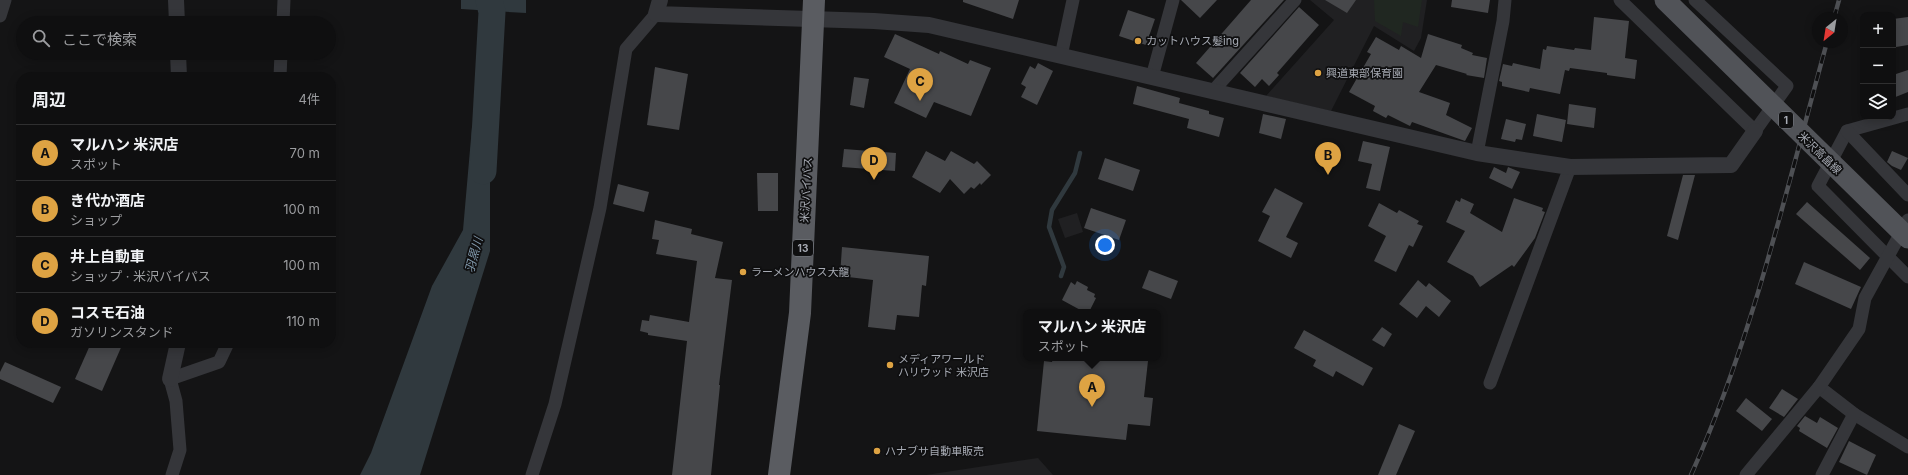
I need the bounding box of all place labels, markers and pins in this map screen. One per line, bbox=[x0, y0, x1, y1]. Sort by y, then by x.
place label: カットハウス髪ing bbox=[1146, 34, 1239, 48]
marker: カットハウス髪ing bbox=[1133, 36, 1143, 46]
place label: 興道東部保育園 bbox=[1326, 66, 1403, 80]
pin: C bbox=[907, 68, 933, 101]
marker: 興道東部保育園 bbox=[1313, 68, 1323, 78]
pin: B bbox=[1315, 142, 1341, 175]
pin: D bbox=[861, 147, 887, 180]
place label: ラーメンハウス大龍 bbox=[751, 265, 850, 279]
marker: ラーメンハウス大龍 bbox=[738, 267, 748, 277]
place label: メディアワールド ハリウッド 米沢店 bbox=[898, 352, 989, 379]
marker: メディアワールド ハリウッド 米沢店 bbox=[885, 360, 895, 370]
pin: A bbox=[1079, 374, 1105, 407]
place label: ハナブサ自動車販売 bbox=[885, 444, 984, 458]
marker: ハナブサ自動車販売 bbox=[872, 446, 882, 456]

